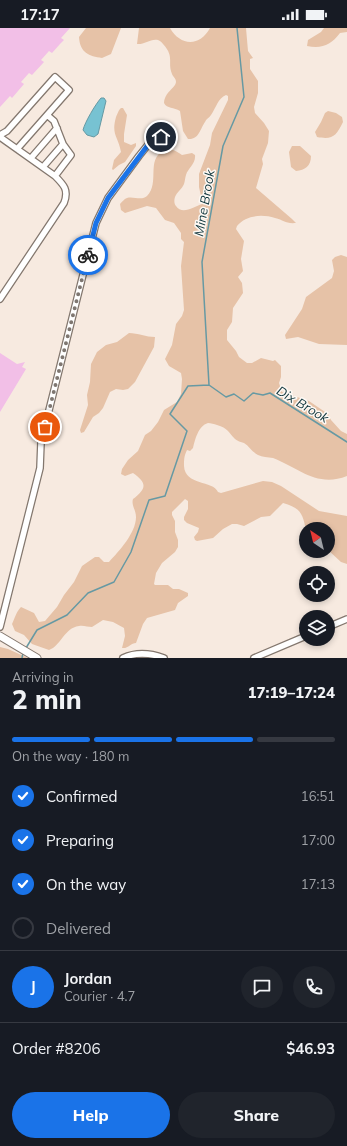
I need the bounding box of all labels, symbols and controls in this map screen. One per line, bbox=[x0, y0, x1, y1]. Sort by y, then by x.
text: 17:17 bbox=[20, 5, 60, 24]
pin bbox=[144, 120, 178, 154]
icon: home bbox=[150, 126, 172, 148]
water label: Mine Brook bbox=[190, 168, 218, 238]
courier bbox=[68, 235, 108, 275]
icon: bike bbox=[77, 244, 99, 266]
water label: Dix Brook bbox=[274, 382, 332, 426]
pin bbox=[28, 410, 62, 444]
icon: bag bbox=[34, 416, 56, 438]
north arrow bbox=[299, 522, 335, 558]
map controls bbox=[299, 522, 335, 646]
button: locate bbox=[299, 566, 335, 602]
button: layers bbox=[299, 610, 335, 646]
text: Arriving in bbox=[12, 669, 74, 685]
text: 2 min bbox=[12, 683, 82, 716]
text: 17:19–17:24 bbox=[248, 683, 335, 702]
text: On the way · 180 m bbox=[12, 748, 129, 764]
icon: check bbox=[12, 785, 34, 807]
text: Confirmed bbox=[46, 787, 117, 806]
text: 16:51 bbox=[301, 788, 335, 804]
icon: check bbox=[12, 829, 34, 851]
text: Preparing bbox=[46, 831, 114, 850]
text: 17:00 bbox=[301, 832, 335, 848]
icon: check bbox=[12, 873, 34, 895]
text: On the way bbox=[46, 875, 126, 894]
text: 17:13 bbox=[301, 876, 335, 892]
text: Delivered bbox=[46, 919, 111, 938]
button: chat bbox=[241, 966, 283, 1008]
button: phone bbox=[293, 966, 335, 1008]
text: Jordan bbox=[64, 969, 112, 988]
text: J bbox=[30, 977, 36, 996]
text: Courier · 4.7 bbox=[64, 988, 135, 1004]
text: Order #8206 bbox=[12, 1039, 100, 1058]
text: $46.93 bbox=[286, 1039, 335, 1058]
button: Help bbox=[12, 1092, 170, 1138]
button: Share bbox=[178, 1092, 335, 1138]

